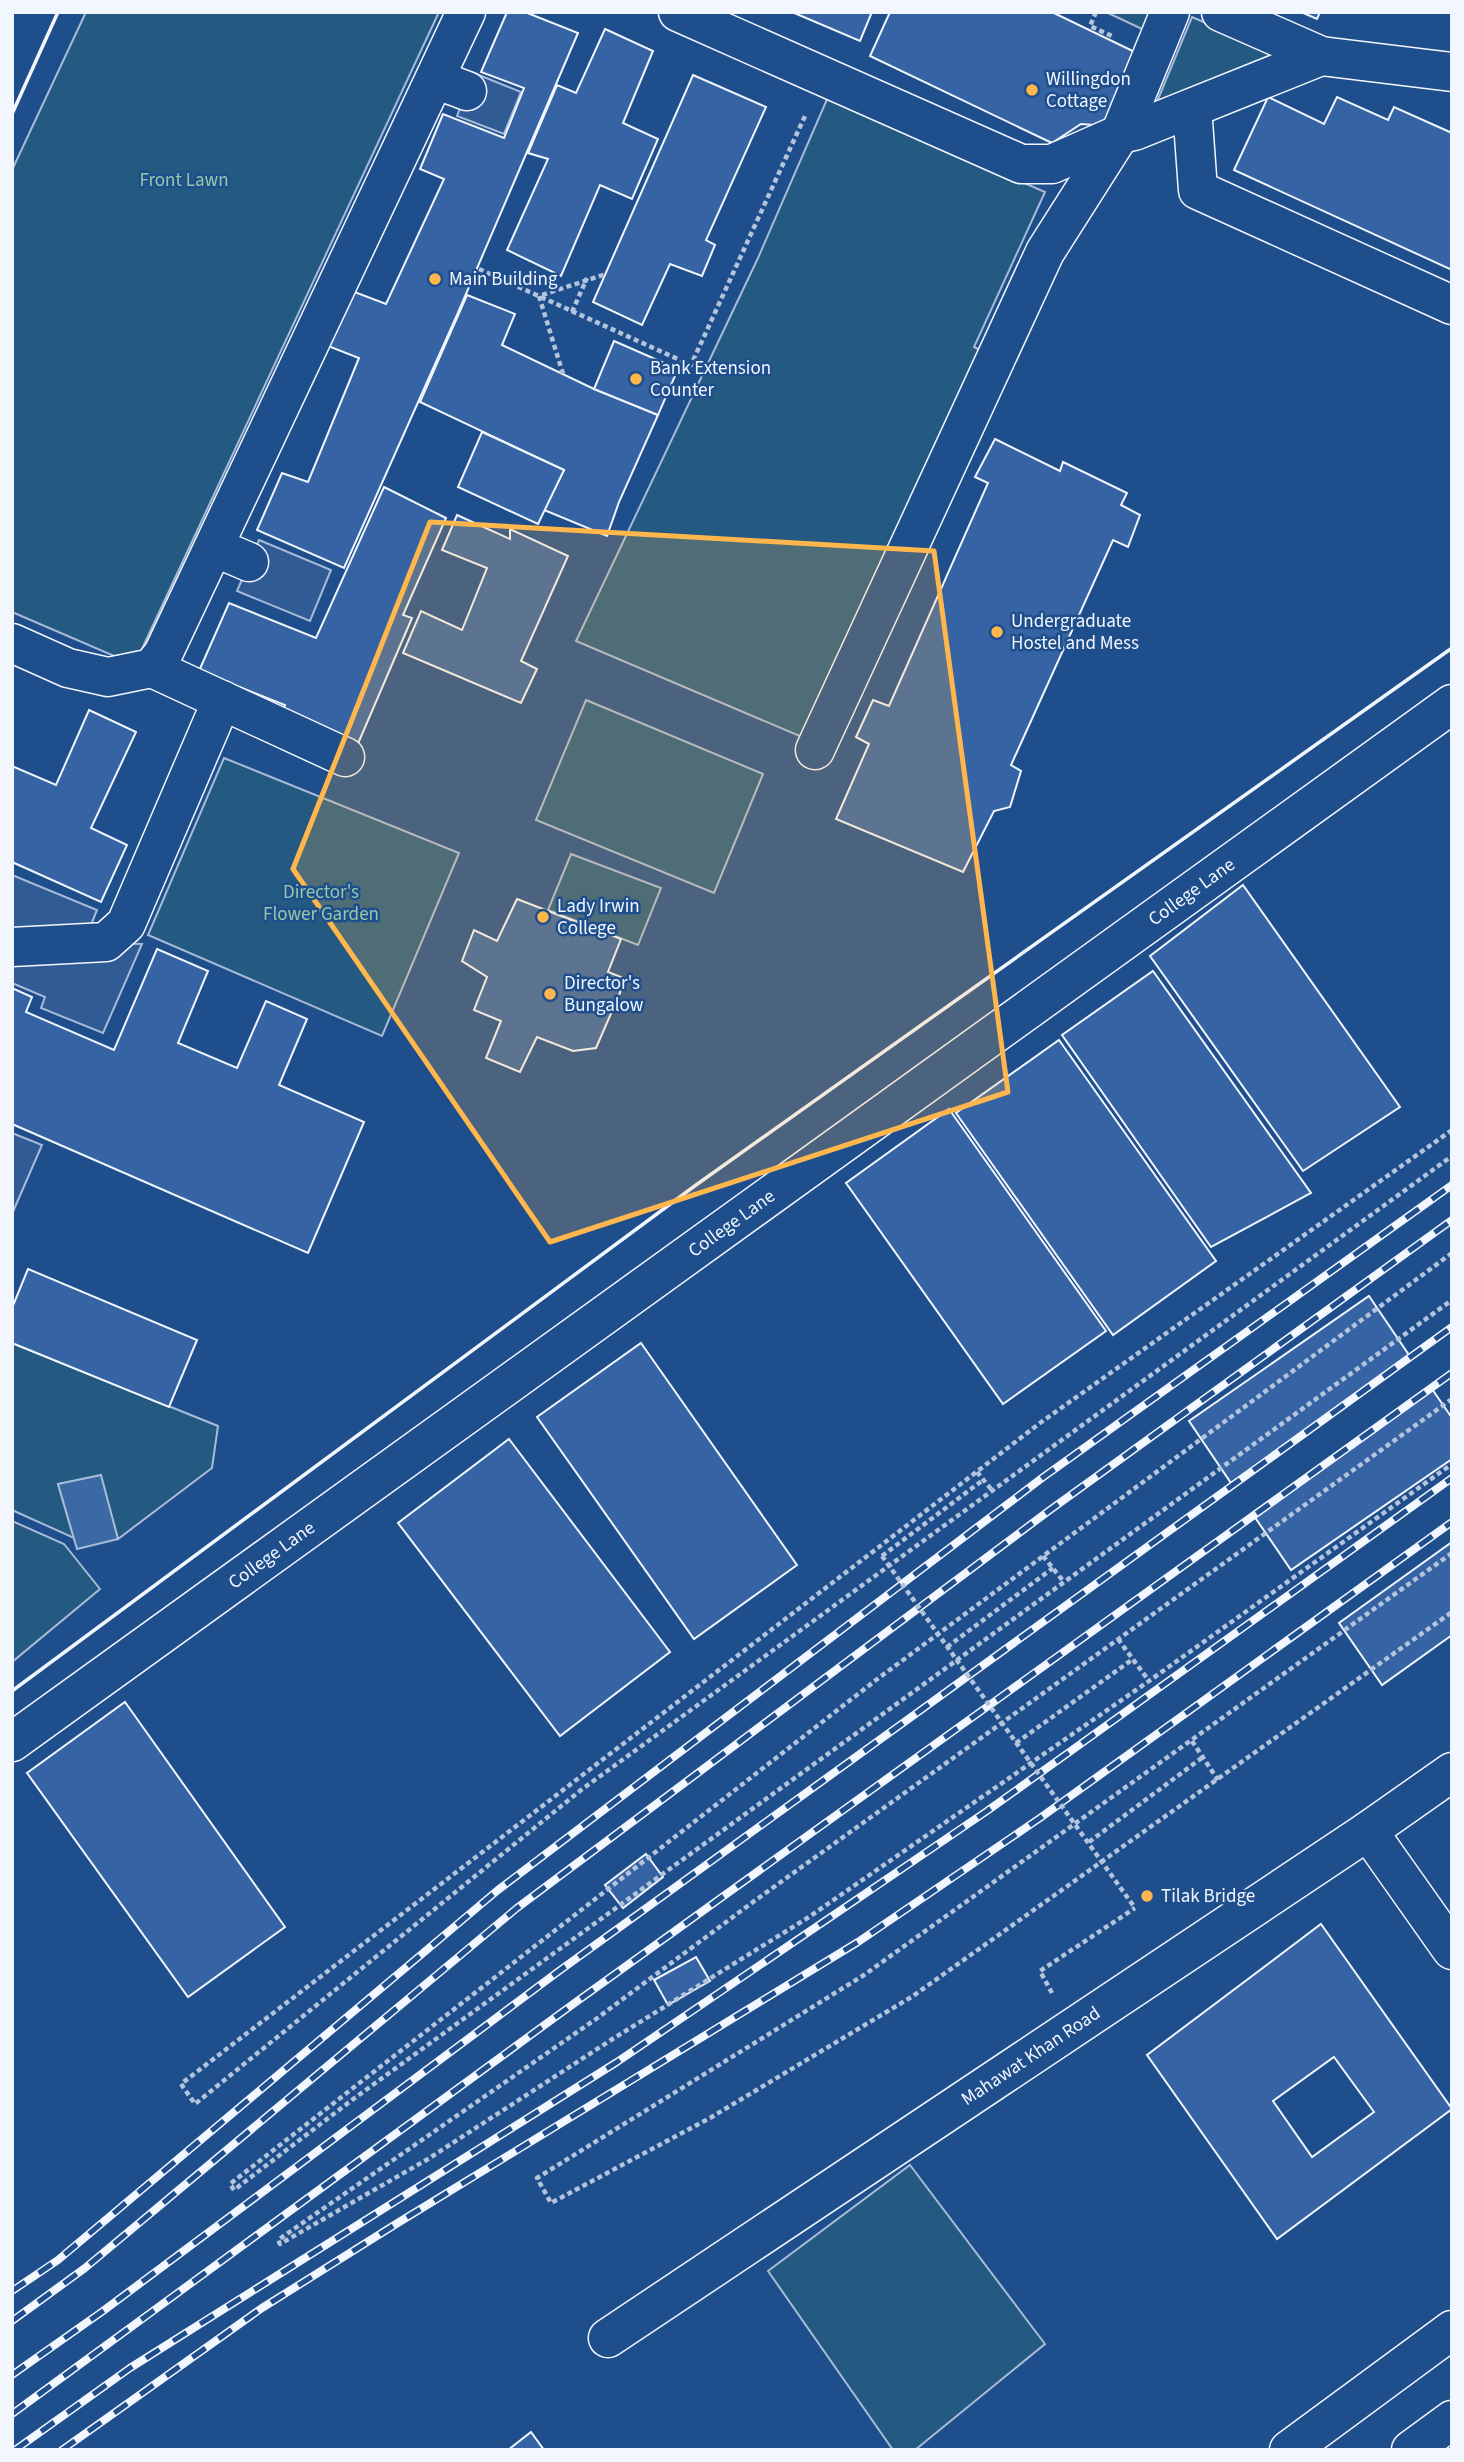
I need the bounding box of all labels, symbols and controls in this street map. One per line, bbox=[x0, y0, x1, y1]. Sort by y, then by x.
place label: Willingdon Cottage bbox=[1046, 66, 1131, 115]
marker: Willingdon Cottage bbox=[1024, 82, 1040, 98]
park label: Front Lawn bbox=[139, 167, 229, 194]
place label: Main Building bbox=[449, 266, 558, 293]
marker: Main Building bbox=[427, 271, 443, 287]
place label: Bank Extension Counter bbox=[650, 355, 771, 404]
marker: Bank Extension Counter bbox=[628, 371, 644, 387]
place label: Undergraduate Hostel and Mess bbox=[1011, 608, 1139, 657]
marker: Undergraduate Hostel and Mess bbox=[989, 624, 1005, 640]
street label: College Lane bbox=[1142, 851, 1241, 932]
park label: Director's Flower Garden bbox=[263, 879, 379, 928]
place label: Lady Irwin College bbox=[557, 893, 640, 942]
marker: Lady Irwin College bbox=[535, 909, 551, 925]
place label: Director's Bungalow bbox=[564, 970, 644, 1019]
marker: Director's Bungalow bbox=[542, 986, 558, 1002]
street label: College Lane bbox=[683, 1183, 781, 1264]
street label: College Lane bbox=[223, 1514, 321, 1595]
place label: Tilak Bridge bbox=[1161, 1883, 1255, 1910]
marker: Tilak Bridge bbox=[1139, 1888, 1155, 1904]
street label: Mahawat Khan Road bbox=[956, 2000, 1106, 2112]

